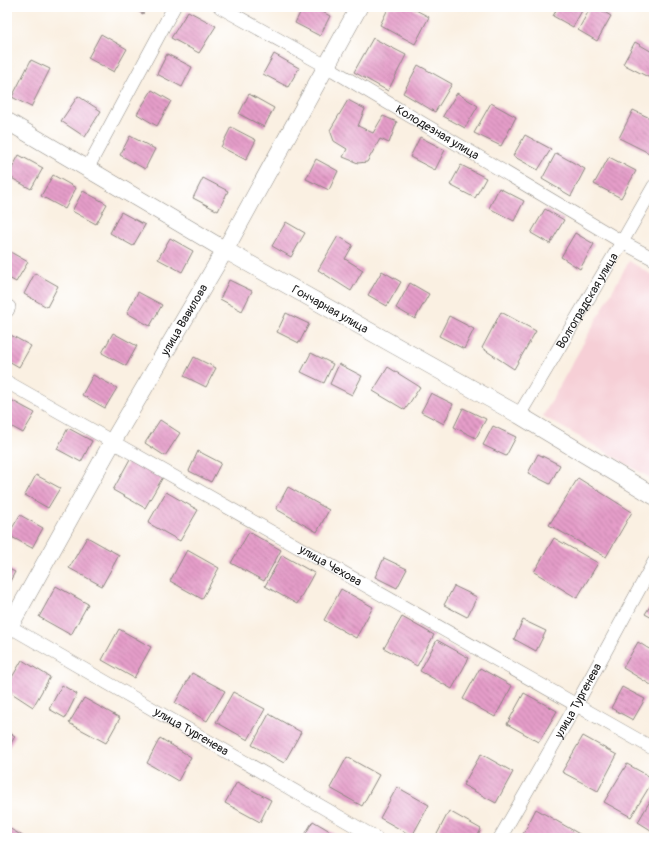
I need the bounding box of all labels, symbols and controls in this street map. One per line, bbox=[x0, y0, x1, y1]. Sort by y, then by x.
street label: Колодезная улица bbox=[393, 102, 482, 163]
street label: Волгоградская улица bbox=[553, 250, 622, 351]
street label: улица Вавилова bbox=[157, 281, 211, 359]
street label: Гончарная улица bbox=[289, 282, 371, 337]
street label: улица Чехова bbox=[296, 541, 365, 589]
street label: улица Тургенева bbox=[551, 660, 605, 742]
street label: улица Тургенева bbox=[151, 704, 232, 759]

